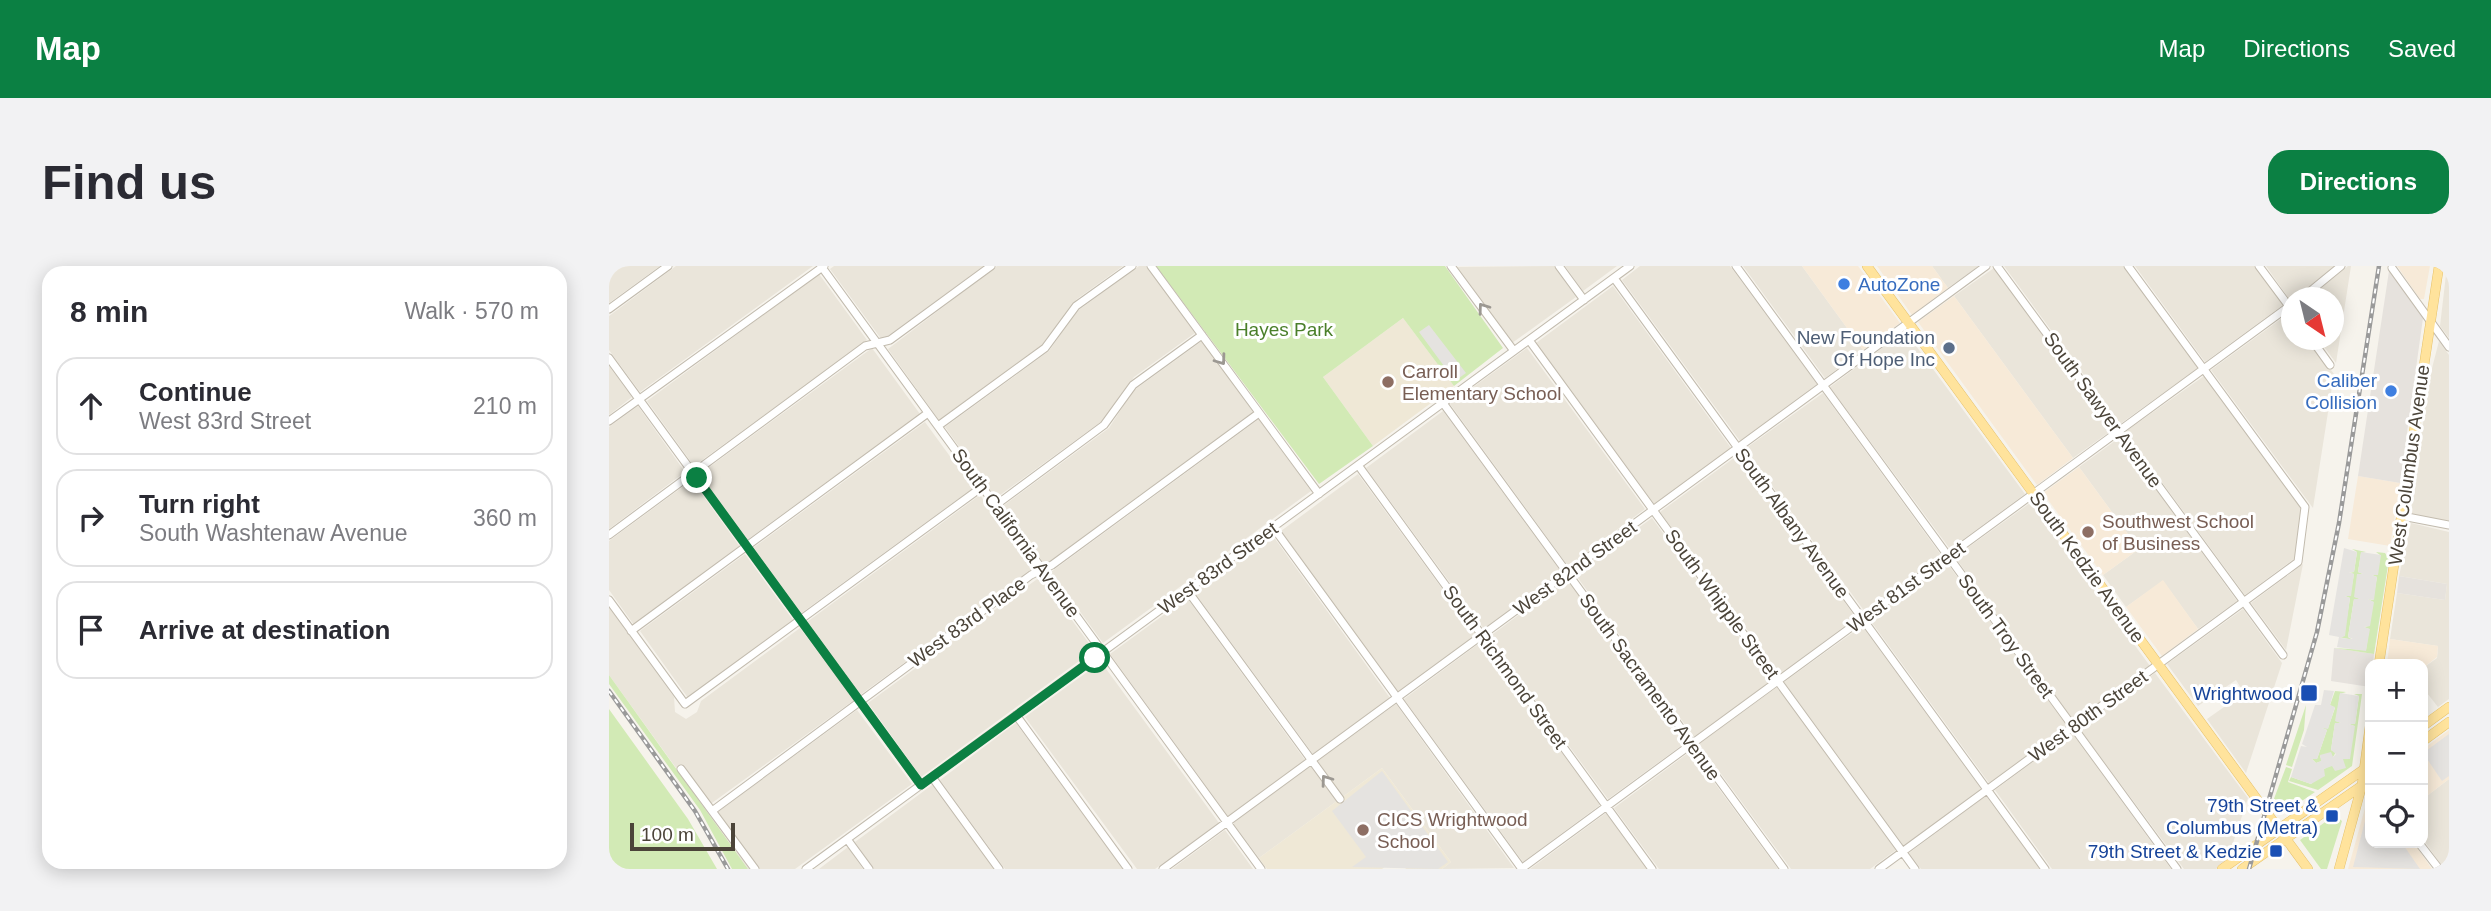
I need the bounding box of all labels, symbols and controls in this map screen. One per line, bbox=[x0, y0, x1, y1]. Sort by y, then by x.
text: Map bbox=[35, 30, 101, 67]
text: Map bbox=[2159, 35, 2205, 62]
text: Directions bbox=[2243, 35, 2350, 62]
text: Saved bbox=[2388, 35, 2456, 62]
button: Directions bbox=[2268, 150, 2449, 214]
text: Find us bbox=[42, 155, 216, 209]
place label: AutoZone bbox=[1858, 274, 1940, 295]
marker: AutoZone bbox=[1836, 276, 1852, 292]
north arrow bbox=[2281, 287, 2344, 350]
text: 8 min bbox=[70, 295, 148, 328]
text: Walk · 570 m bbox=[404, 298, 539, 324]
one-way arrow bbox=[1478, 304, 1491, 316]
park label: Hayes Park bbox=[1235, 319, 1334, 340]
place label: New Foundation Of Hope Inc bbox=[1797, 327, 1935, 370]
street label: South Sawyer Avenue bbox=[2040, 328, 2166, 492]
marker: New Foundation Of Hope Inc bbox=[1941, 340, 1957, 356]
one-way arrow bbox=[1213, 352, 1225, 365]
place label: Carroll Elementary School bbox=[1402, 361, 1561, 404]
street label: West Columbus Avenue bbox=[2385, 363, 2433, 567]
place label: Caliber Collision bbox=[2305, 370, 2378, 413]
marker: Carroll Elementary School bbox=[1380, 374, 1396, 390]
text: Continue bbox=[139, 377, 252, 407]
marker: Caliber Collision bbox=[2383, 383, 2399, 399]
icon: ahead bbox=[72, 387, 110, 425]
text: 210 m bbox=[473, 393, 537, 419]
text: West 83rd Street bbox=[139, 408, 311, 434]
street label: South California Avenue bbox=[948, 444, 1084, 622]
street label: South Albany Avenue bbox=[1731, 444, 1853, 602]
route end bbox=[681, 462, 712, 493]
street label: South Kedzie Avenue bbox=[2025, 487, 2149, 647]
text: Turn right bbox=[139, 489, 260, 519]
icon: right bbox=[72, 499, 110, 537]
text: 360 m bbox=[473, 505, 537, 531]
place label: Southwest School of Business bbox=[2102, 511, 2254, 554]
street label: West 82nd Street bbox=[1510, 516, 1641, 620]
street label: West 83rd Street bbox=[1154, 517, 1282, 618]
text: South Washtenaw Avenue bbox=[139, 520, 408, 546]
marker: Southwest School of Business bbox=[2080, 524, 2096, 540]
street label: South Whipple Street bbox=[1661, 525, 1784, 683]
street label: West 81st Street bbox=[1843, 537, 1969, 637]
street label: South Troy Street bbox=[1954, 570, 2058, 703]
street label: West 83rd Place bbox=[905, 573, 1029, 671]
street label: South Richmond Street bbox=[1439, 581, 1572, 753]
street label: South Sacramento Avenue bbox=[1575, 590, 1725, 784]
icon: arrive bbox=[72, 611, 110, 649]
text: Arrive at destination bbox=[139, 615, 390, 645]
route start bbox=[1079, 642, 1110, 673]
map controls bbox=[2365, 659, 2428, 848]
button: + bbox=[2365, 659, 2428, 722]
street label: West 80th Street bbox=[2025, 666, 2152, 766]
place label: Wrightwood bbox=[2193, 683, 2293, 704]
marker: Wrightwood bbox=[2299, 683, 2319, 703]
button: − bbox=[2365, 722, 2428, 785]
one-way arrow bbox=[1322, 775, 1334, 788]
button: locate bbox=[2365, 785, 2428, 848]
place label: 79th Street & Columbus (Metra) bbox=[2166, 795, 2318, 838]
marker: 79th Street & Columbus (Metra) bbox=[2324, 808, 2340, 824]
place label: CICS Wrightwood School bbox=[1377, 809, 1528, 852]
scale bar bbox=[630, 820, 735, 852]
marker: CICS Wrightwood School bbox=[1355, 822, 1371, 838]
text: 100 m bbox=[641, 824, 694, 845]
place label: 79th Street & Kedzie bbox=[2088, 841, 2262, 862]
marker: 79th Street & Kedzie bbox=[2268, 843, 2284, 859]

